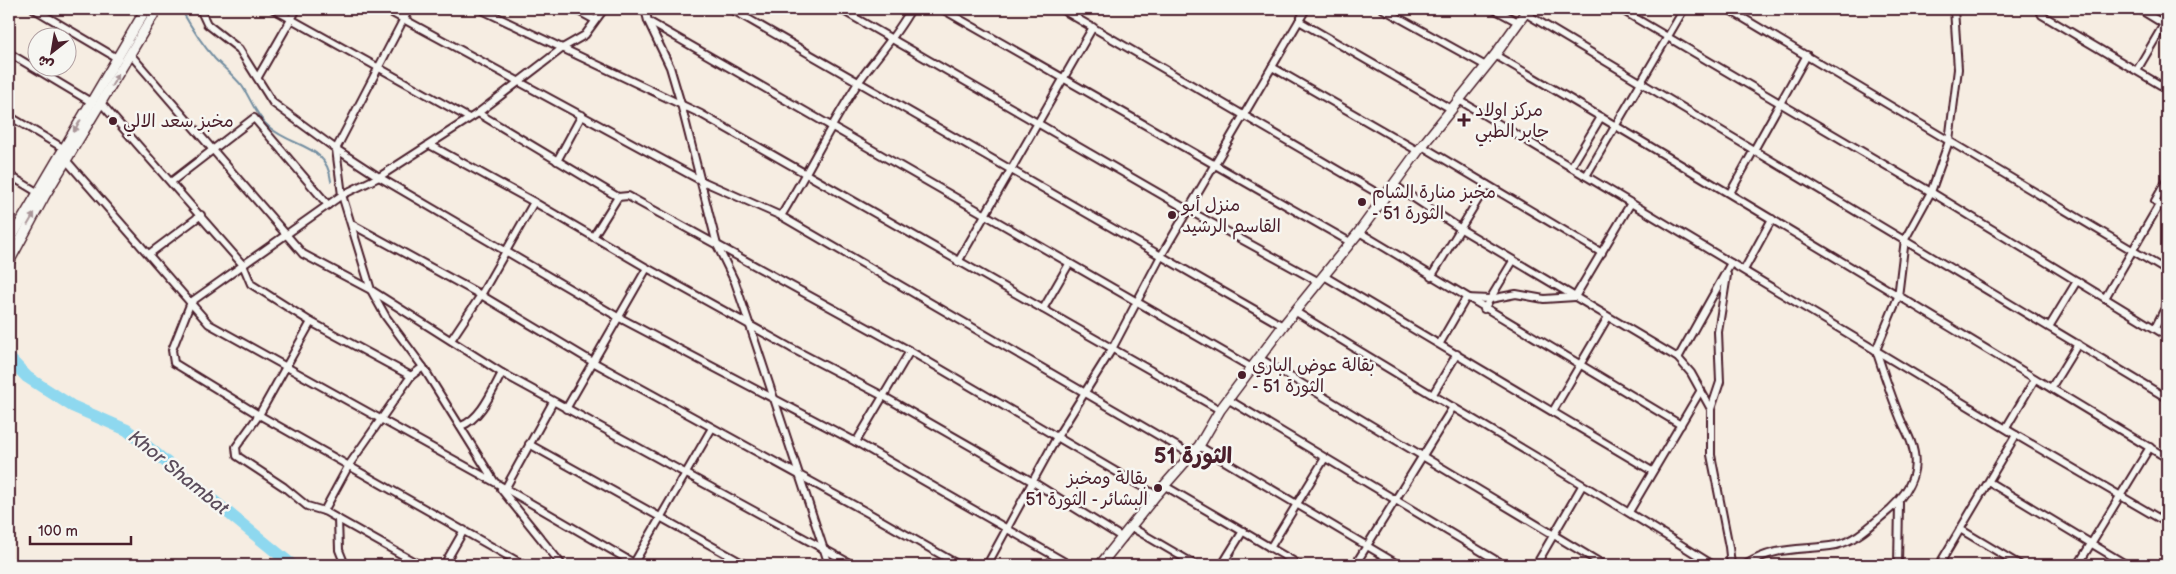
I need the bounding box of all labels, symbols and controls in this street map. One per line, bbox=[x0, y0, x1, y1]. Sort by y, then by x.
north arrow bbox=[28, 28, 78, 78]
text: ش bbox=[35, 51, 57, 74]
one-way arrow bbox=[110, 73, 119, 86]
place label: مركز اولاد جابر الطبي bbox=[1475, 100, 1549, 147]
place label: مخبز سعد الالي bbox=[123, 111, 234, 137]
marker: مركز اولاد جابر الطبي bbox=[1457, 113, 1471, 127]
marker: مخبز سعد الالي bbox=[107, 115, 119, 127]
one-way arrow bbox=[72, 119, 81, 132]
place label: مخبز منارة الشام - الثورة 51 bbox=[1372, 182, 1496, 224]
place label: منزل أبو القاسم الرشيد bbox=[1180, 195, 1281, 240]
marker: مخبز منارة الشام - الثورة 51 bbox=[1356, 196, 1368, 208]
marker: منزل أبو القاسم الرشيد bbox=[1166, 209, 1178, 221]
one-way arrow bbox=[27, 212, 36, 225]
place label: بقالة عوض الباري - الثورة 51 bbox=[1252, 355, 1375, 397]
marker: بقالة عوض الباري - الثورة 51 bbox=[1236, 369, 1248, 381]
water label: Khor Shambat bbox=[123, 426, 234, 521]
district label: الثورة 51 bbox=[1154, 443, 1232, 470]
place label: بقالة ومخبز البشائر - الثورة 51 bbox=[1025, 468, 1148, 510]
marker: بقالة ومخبز البشائر - الثورة 51 bbox=[1152, 482, 1164, 494]
scale bar bbox=[30, 514, 131, 546]
text: 100 m bbox=[38, 522, 78, 541]

